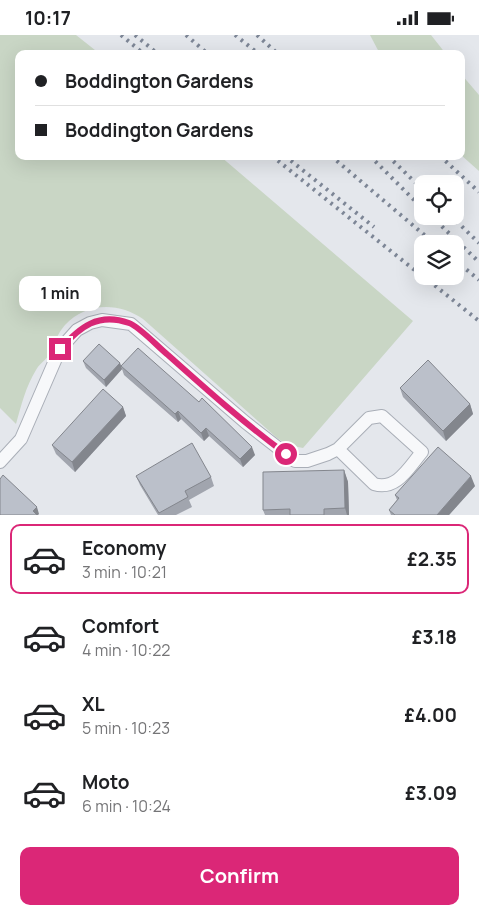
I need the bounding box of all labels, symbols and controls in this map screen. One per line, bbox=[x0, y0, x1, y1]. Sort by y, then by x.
text: 10:17 bbox=[25, 5, 71, 31]
text: Boddington Gardens bbox=[65, 68, 254, 94]
text: Boddington Gardens bbox=[65, 117, 254, 143]
map controls bbox=[414, 175, 464, 285]
button: locate bbox=[414, 175, 464, 225]
button: layers bbox=[414, 235, 464, 285]
callout: 1 min bbox=[19, 277, 101, 311]
text: 1 min bbox=[40, 282, 80, 304]
route end bbox=[49, 338, 71, 360]
route start bbox=[275, 443, 297, 465]
text: Economy bbox=[82, 535, 166, 561]
icon: car bbox=[22, 537, 67, 582]
text: £2.35 bbox=[407, 546, 457, 572]
text: 3 min · 10:21 bbox=[82, 561, 167, 583]
text: Comfort bbox=[82, 613, 159, 639]
icon: car bbox=[22, 615, 67, 660]
text: £3.18 bbox=[412, 624, 457, 650]
text: 4 min · 10:22 bbox=[82, 639, 171, 661]
text: XL bbox=[82, 691, 105, 717]
icon: car bbox=[22, 693, 67, 738]
text: £4.00 bbox=[404, 702, 457, 728]
text: 5 min · 10:23 bbox=[82, 717, 170, 739]
text: Moto bbox=[82, 769, 129, 795]
icon: car bbox=[22, 771, 67, 816]
text: £3.09 bbox=[405, 780, 457, 806]
text: 6 min · 10:24 bbox=[82, 795, 171, 817]
button: Confirm bbox=[20, 847, 459, 905]

